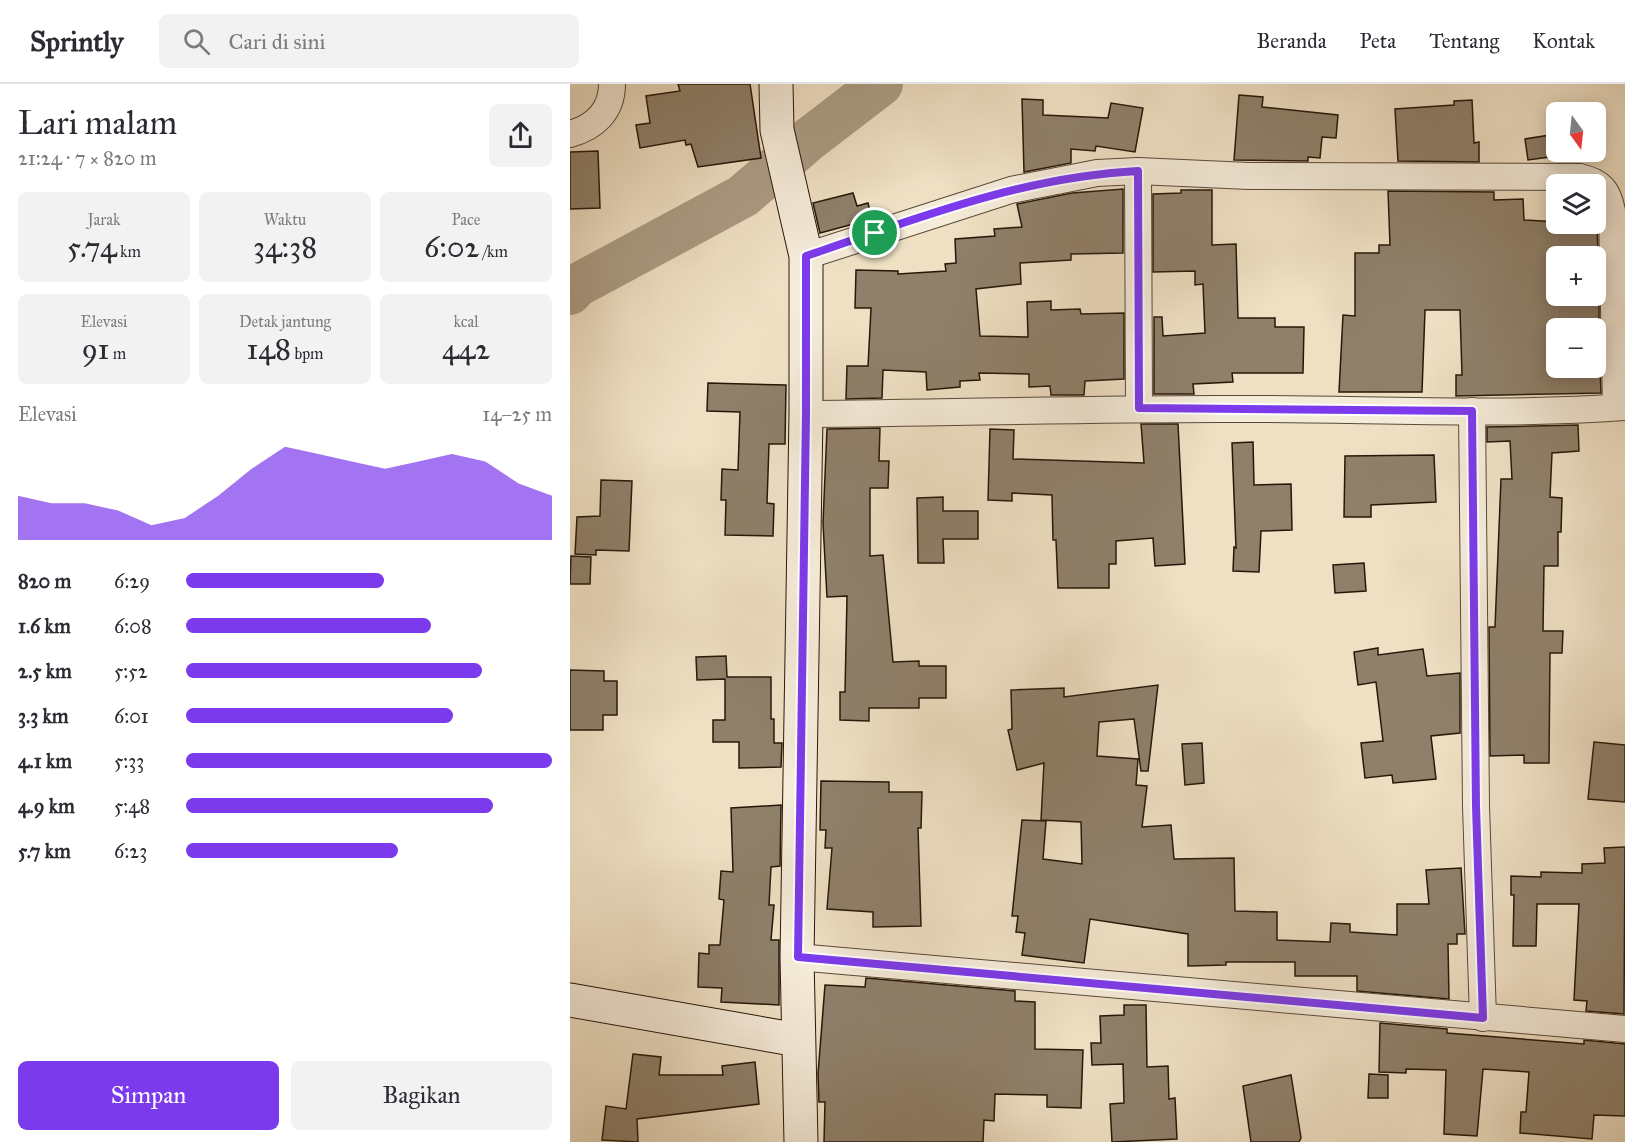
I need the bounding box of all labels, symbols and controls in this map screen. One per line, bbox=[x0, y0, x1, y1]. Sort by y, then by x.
search box bbox=[159, 14, 579, 68]
text: Sprintly bbox=[30, 24, 123, 59]
icon: search bbox=[180, 25, 213, 58]
text: Cari di sini bbox=[228, 28, 326, 55]
text: Beranda bbox=[1256, 28, 1327, 54]
text: Peta bbox=[1360, 28, 1396, 54]
text: Tentang bbox=[1429, 28, 1499, 54]
text: Kontak bbox=[1532, 28, 1595, 54]
north arrow bbox=[1546, 102, 1606, 162]
map controls bbox=[1546, 102, 1606, 378]
text: Lari malam bbox=[18, 103, 177, 143]
button: share bbox=[489, 104, 552, 167]
text: 21:24 · 7 × 820 m bbox=[18, 146, 156, 170]
button: layers bbox=[1546, 174, 1606, 234]
pin bbox=[849, 207, 900, 258]
text: Jarak bbox=[87, 210, 121, 229]
text: Waktu bbox=[264, 210, 306, 229]
text: Pace bbox=[451, 210, 481, 229]
icon: arrive bbox=[858, 216, 891, 249]
text: 5.74 bbox=[67, 229, 117, 265]
text: 34:38 bbox=[253, 229, 317, 265]
text: 6:02 bbox=[424, 229, 479, 265]
text: km bbox=[117, 242, 141, 261]
text: /km bbox=[479, 242, 508, 261]
button: + bbox=[1546, 246, 1606, 306]
text: Elevasi bbox=[81, 312, 127, 331]
text: Detak jantung bbox=[239, 312, 331, 331]
text: kcal bbox=[453, 312, 479, 331]
button: − bbox=[1546, 318, 1606, 378]
text: 91 bbox=[82, 331, 109, 367]
text: 148 bbox=[246, 331, 291, 367]
text: 442 bbox=[442, 331, 490, 367]
text: m bbox=[109, 344, 126, 363]
text: bpm bbox=[291, 344, 324, 363]
text: Elevasi bbox=[18, 402, 77, 426]
text: 14–25 m bbox=[482, 402, 552, 426]
text: 820 m bbox=[18, 569, 71, 593]
text: 6:29 bbox=[114, 569, 150, 593]
text: 1.6 km bbox=[18, 614, 71, 638]
text: 6:08 bbox=[114, 614, 152, 638]
text: 2.5 km bbox=[18, 659, 72, 683]
text: 5:52 bbox=[114, 659, 148, 683]
text: 3.3 km bbox=[18, 704, 69, 728]
text: 6:01 bbox=[114, 704, 149, 728]
text: 4.1 km bbox=[18, 749, 72, 773]
text: 5:33 bbox=[114, 749, 144, 773]
text: 4.9 km bbox=[18, 794, 75, 818]
text: 5:48 bbox=[114, 794, 150, 818]
text: 5.7 km bbox=[18, 839, 71, 863]
text: 6:23 bbox=[114, 839, 147, 863]
button: Simpan bbox=[18, 1061, 279, 1130]
button: Bagikan bbox=[291, 1061, 552, 1130]

